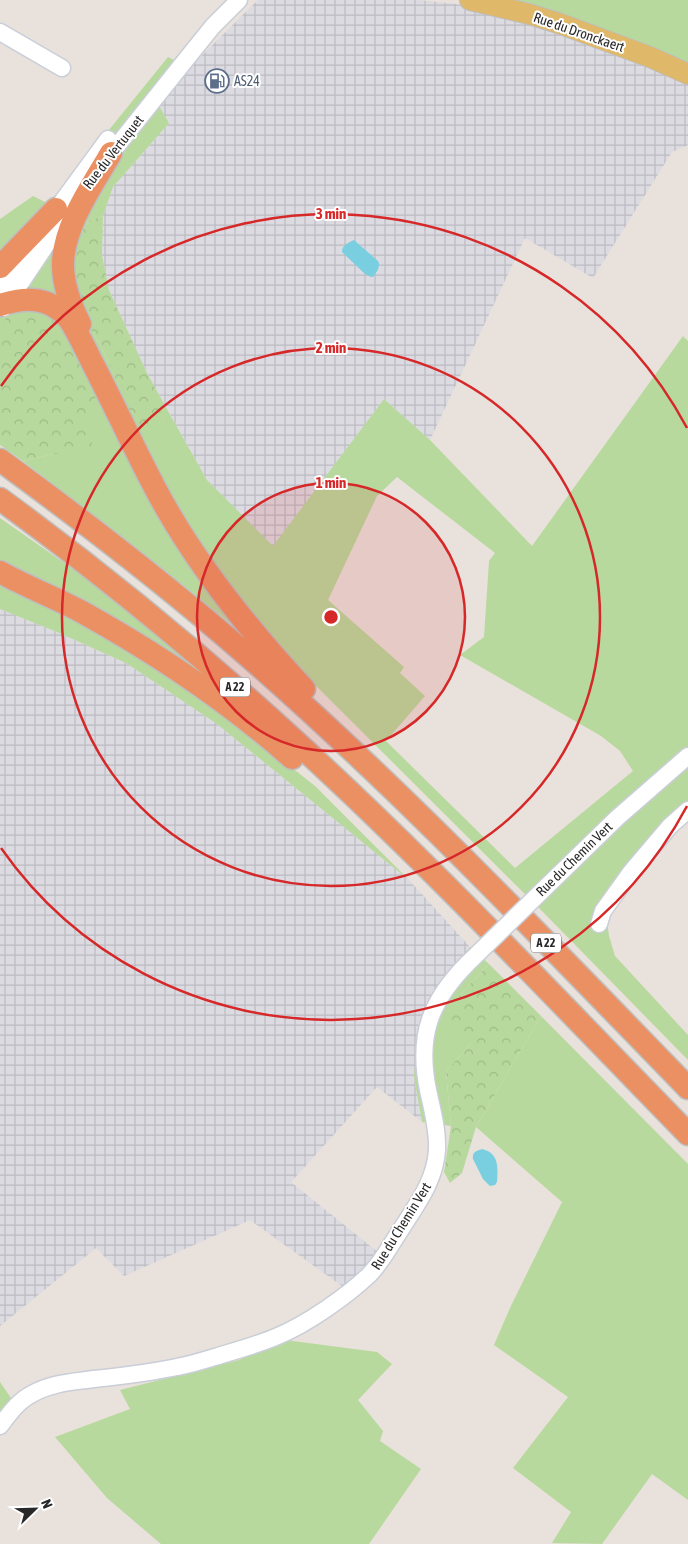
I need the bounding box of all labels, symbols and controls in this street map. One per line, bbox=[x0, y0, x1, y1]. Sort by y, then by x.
street label: Rue du Dronckaert bbox=[532, 9, 626, 55]
fuel station icon: AS24 bbox=[204, 68, 230, 94]
place label: AS24 bbox=[234, 73, 260, 89]
street label: Rue du Vertuquet bbox=[79, 112, 147, 192]
text: 3 min bbox=[316, 205, 346, 222]
text: 2 min bbox=[316, 339, 346, 356]
text: 1 min bbox=[316, 474, 346, 491]
centre of rings bbox=[322, 608, 340, 626]
road number: A 22 bbox=[220, 678, 250, 696]
street label: Rue du Chemin Vert bbox=[533, 819, 615, 899]
road number: A 22 bbox=[531, 934, 561, 952]
street label: Rue du Chemin Vert bbox=[368, 1180, 434, 1272]
north arrow bbox=[10, 1484, 60, 1534]
text: N bbox=[38, 1497, 56, 1511]

